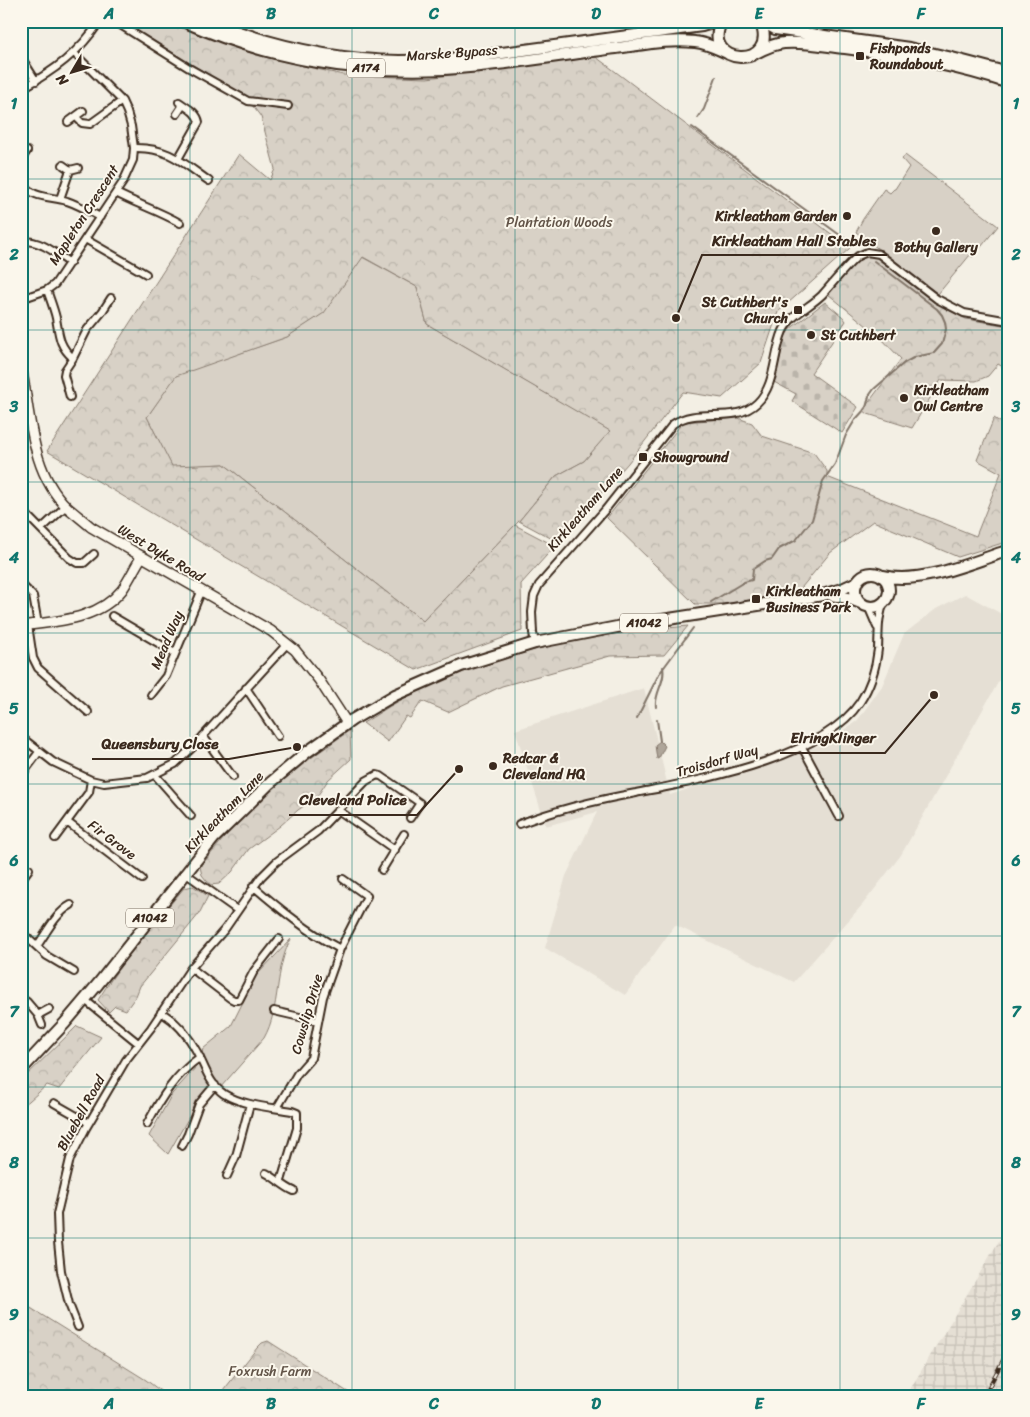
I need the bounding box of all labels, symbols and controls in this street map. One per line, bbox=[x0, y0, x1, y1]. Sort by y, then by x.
text: A bbox=[103, 0, 114, 28]
text: B bbox=[266, 0, 277, 28]
text: C bbox=[428, 0, 440, 28]
text: D bbox=[591, 0, 601, 28]
text: E bbox=[755, 0, 765, 28]
text: F bbox=[916, 0, 927, 28]
place label: Fishponds Roundabout bbox=[869, 36, 944, 77]
street label: Marske Bypass bbox=[405, 37, 499, 69]
north arrow bbox=[48, 48, 98, 98]
marker: Fishponds Roundabout bbox=[854, 50, 866, 62]
road number: A174 bbox=[347, 58, 385, 78]
text: N bbox=[49, 68, 76, 92]
text: 1 bbox=[11, 89, 18, 118]
text: 1 bbox=[1013, 89, 1020, 118]
street label: Mapleton Crescent bbox=[42, 159, 127, 270]
place label: Kirkleatham Garden bbox=[714, 204, 837, 229]
park label: Plantation Woods bbox=[506, 210, 613, 235]
marker: Kirkleatham Garden bbox=[841, 210, 853, 222]
callout: Kirkleatham Hall Stables bbox=[702, 225, 887, 255]
marker: Bothy Gallery bbox=[930, 225, 942, 237]
text: Kirkleatham Hall Stables bbox=[711, 228, 877, 254]
place label: Bothy Gallery bbox=[894, 235, 979, 260]
text: 2 bbox=[8, 240, 19, 269]
text: 2 bbox=[1010, 240, 1021, 269]
place label: St Cuthbert's Church bbox=[701, 290, 789, 331]
marker: St Cuthbert's Church bbox=[792, 304, 804, 316]
place label: St Cuthbert bbox=[820, 323, 897, 348]
marker: St Cuthbert bbox=[805, 329, 817, 341]
place label: Kirkleatham Owl Centre bbox=[913, 378, 989, 419]
text: 3 bbox=[9, 392, 19, 421]
marker: Kirkleatham Owl Centre bbox=[898, 392, 910, 404]
text: 3 bbox=[1011, 392, 1021, 421]
place label: Showground bbox=[652, 445, 730, 470]
marker: Showground bbox=[637, 451, 649, 463]
street label: Kirkleatham Lane bbox=[541, 460, 630, 557]
street label: West Dyke Road bbox=[113, 517, 211, 590]
text: 4 bbox=[8, 543, 19, 572]
text: 4 bbox=[1010, 543, 1021, 572]
place label: Kirkleatham Business Park bbox=[765, 579, 852, 620]
marker: Kirkleatham Business Park bbox=[750, 593, 762, 605]
street label: Mead Way bbox=[143, 606, 191, 673]
road number: A1042 bbox=[620, 614, 668, 632]
text: 5 bbox=[9, 694, 19, 723]
text: 5 bbox=[1011, 694, 1021, 723]
callout: ElringKlinger bbox=[780, 723, 885, 753]
text: ElringKlinger bbox=[790, 725, 877, 751]
callout: Queensbury Close bbox=[92, 729, 229, 759]
text: Queensbury Close bbox=[101, 731, 219, 757]
street label: Troisdorf Way bbox=[673, 737, 762, 785]
place label: Redcar & Cleveland HQ bbox=[502, 746, 585, 787]
marker: Redcar & Cleveland HQ bbox=[487, 760, 499, 772]
street label: Kirkleatham Lane bbox=[178, 765, 270, 859]
callout: Cleveland Police bbox=[289, 785, 417, 815]
text: Cleveland Police bbox=[298, 787, 408, 813]
street label: Fir Grove bbox=[82, 813, 142, 867]
text: 6 bbox=[8, 846, 19, 875]
text: 6 bbox=[1010, 846, 1021, 875]
road number: A1042 bbox=[126, 908, 174, 928]
street label: Cowslip Drive bbox=[284, 971, 330, 1057]
text: 7 bbox=[9, 997, 20, 1026]
text: 7 bbox=[1011, 997, 1022, 1026]
street label: Bluebell Road bbox=[50, 1069, 113, 1156]
text: 8 bbox=[8, 1148, 19, 1177]
text: 8 bbox=[1010, 1148, 1021, 1177]
text: 9 bbox=[9, 1300, 19, 1329]
text: 9 bbox=[1011, 1300, 1021, 1329]
park label: Foxrush Farm bbox=[228, 1359, 312, 1384]
text: A bbox=[103, 1389, 114, 1417]
text: B bbox=[266, 1389, 277, 1417]
text: C bbox=[428, 1389, 440, 1417]
text: D bbox=[591, 1389, 601, 1417]
text: E bbox=[755, 1389, 765, 1417]
text: F bbox=[916, 1389, 927, 1417]

